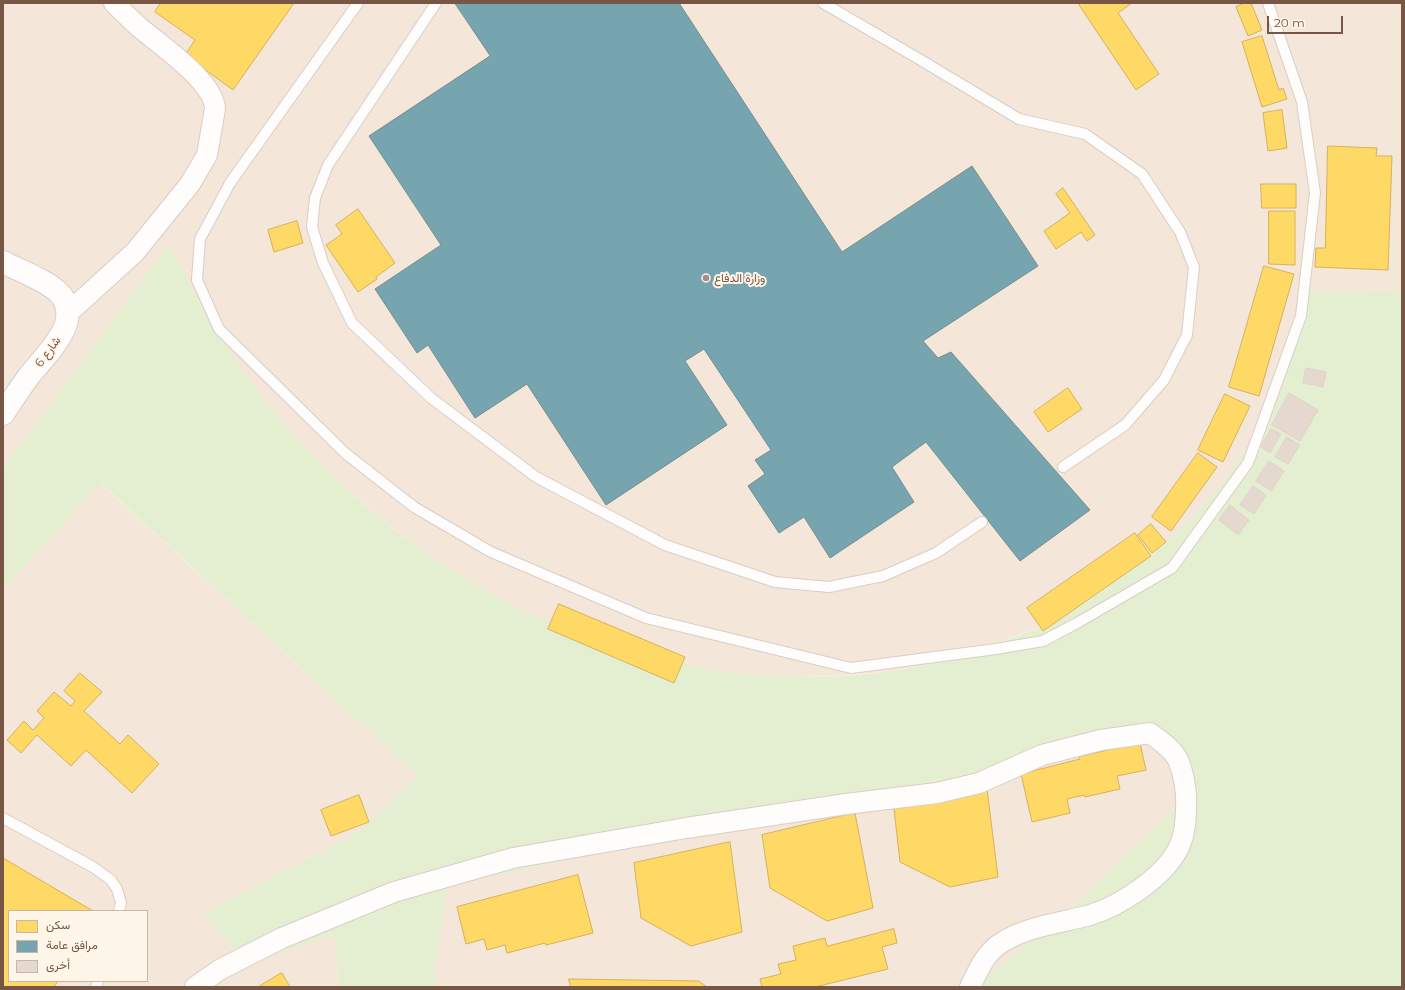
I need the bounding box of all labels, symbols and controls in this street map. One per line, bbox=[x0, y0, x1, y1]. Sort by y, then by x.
scale bar bbox=[1269, 8, 1345, 34]
text: 20 m bbox=[1274, 15, 1305, 30]
place label: وزارة الدفاع bbox=[714, 271, 765, 285]
marker: وزارة الدفاع bbox=[701, 273, 711, 283]
street label: شارع 6 bbox=[32, 334, 64, 370]
legend bbox=[8, 910, 148, 982]
text: سكن bbox=[46, 917, 70, 932]
text: مرافق عامة bbox=[46, 937, 98, 952]
text: أخرى bbox=[46, 957, 70, 972]

